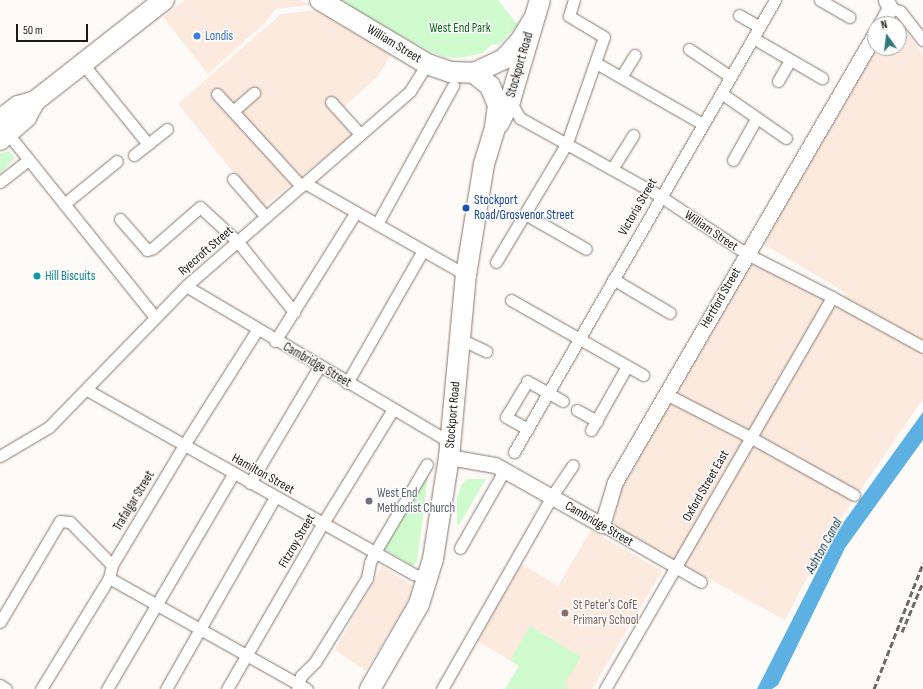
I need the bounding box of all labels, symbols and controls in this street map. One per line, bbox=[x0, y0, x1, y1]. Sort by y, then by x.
scale bar bbox=[18, 16, 90, 42]
north arrow bbox=[867, 16, 907, 56]
text: N bbox=[880, 18, 889, 32]
park label: West End Park bbox=[429, 20, 491, 36]
street label: William Street bbox=[364, 22, 424, 66]
text: 50 m bbox=[23, 23, 43, 38]
place label: Londis bbox=[205, 28, 233, 44]
street label: Stockport Road bbox=[503, 30, 537, 100]
marker: Londis bbox=[192, 31, 202, 41]
street label: Victoria Street bbox=[615, 176, 661, 238]
place label: Stockport Road/Grosvenor Street bbox=[474, 193, 574, 224]
marker: Stockport Road/Grosvenor Street bbox=[461, 203, 471, 213]
street label: William Street bbox=[681, 207, 741, 255]
street label: Ryecroft Street bbox=[176, 223, 236, 279]
street label: Hertford Street bbox=[697, 265, 745, 331]
place label: Hill Biscuits bbox=[45, 268, 95, 284]
marker: Hill Biscuits bbox=[32, 271, 42, 281]
street label: Cambridge Street bbox=[280, 339, 354, 391]
street label: Stockport Road bbox=[442, 381, 464, 449]
street label: Oxford Street East bbox=[679, 448, 733, 524]
street label: Hamilton Street bbox=[229, 450, 297, 498]
street label: Trafalgar Street bbox=[110, 468, 158, 534]
place label: West End Methodist Church bbox=[377, 486, 455, 517]
marker: West End Methodist Church bbox=[364, 496, 374, 506]
street label: Cambridge Street bbox=[562, 498, 636, 550]
street label: Fitzroy Street bbox=[275, 511, 319, 571]
water label: Ashton Canal bbox=[802, 515, 846, 577]
place label: St Peter's CofE Primary School bbox=[573, 598, 638, 629]
marker: St Peter's CofE Primary School bbox=[560, 608, 570, 618]

